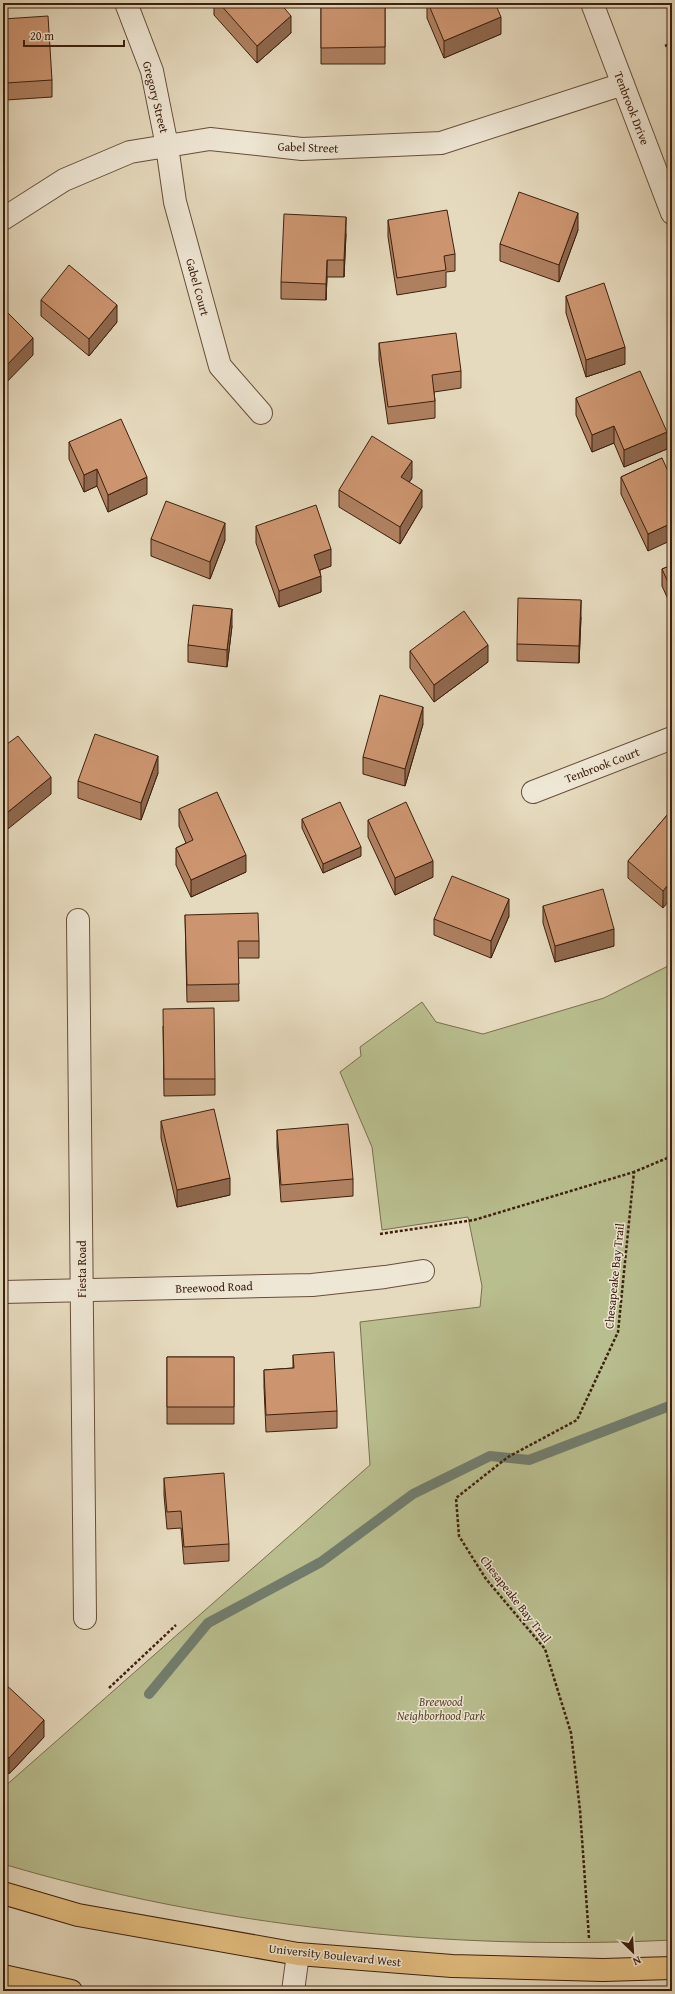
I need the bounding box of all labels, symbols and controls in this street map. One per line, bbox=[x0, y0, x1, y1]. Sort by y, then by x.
scale bar bbox=[24, 22, 124, 48]
text: 20 m bbox=[30, 27, 54, 44]
street label: Gregory Street bbox=[139, 59, 173, 135]
street label: Tenbrook Drive bbox=[610, 69, 654, 148]
street label: Gabel Street bbox=[277, 137, 340, 157]
street label: Gabel Court bbox=[182, 256, 214, 318]
street label: Tenbrook Court bbox=[562, 743, 643, 787]
street label: Chesapeake Bay Trail bbox=[600, 1222, 628, 1330]
street label: Fiesta Road bbox=[73, 1240, 90, 1298]
street label: Breewood Road bbox=[175, 1277, 254, 1297]
street label: Chesapeake Bay Trail bbox=[477, 1552, 556, 1647]
park label: Breewood Neighborhood Park bbox=[397, 1693, 485, 1724]
north arrow bbox=[613, 1932, 653, 1972]
street label: University Boulevard West bbox=[268, 1940, 403, 1971]
text: N bbox=[630, 1952, 644, 1970]

